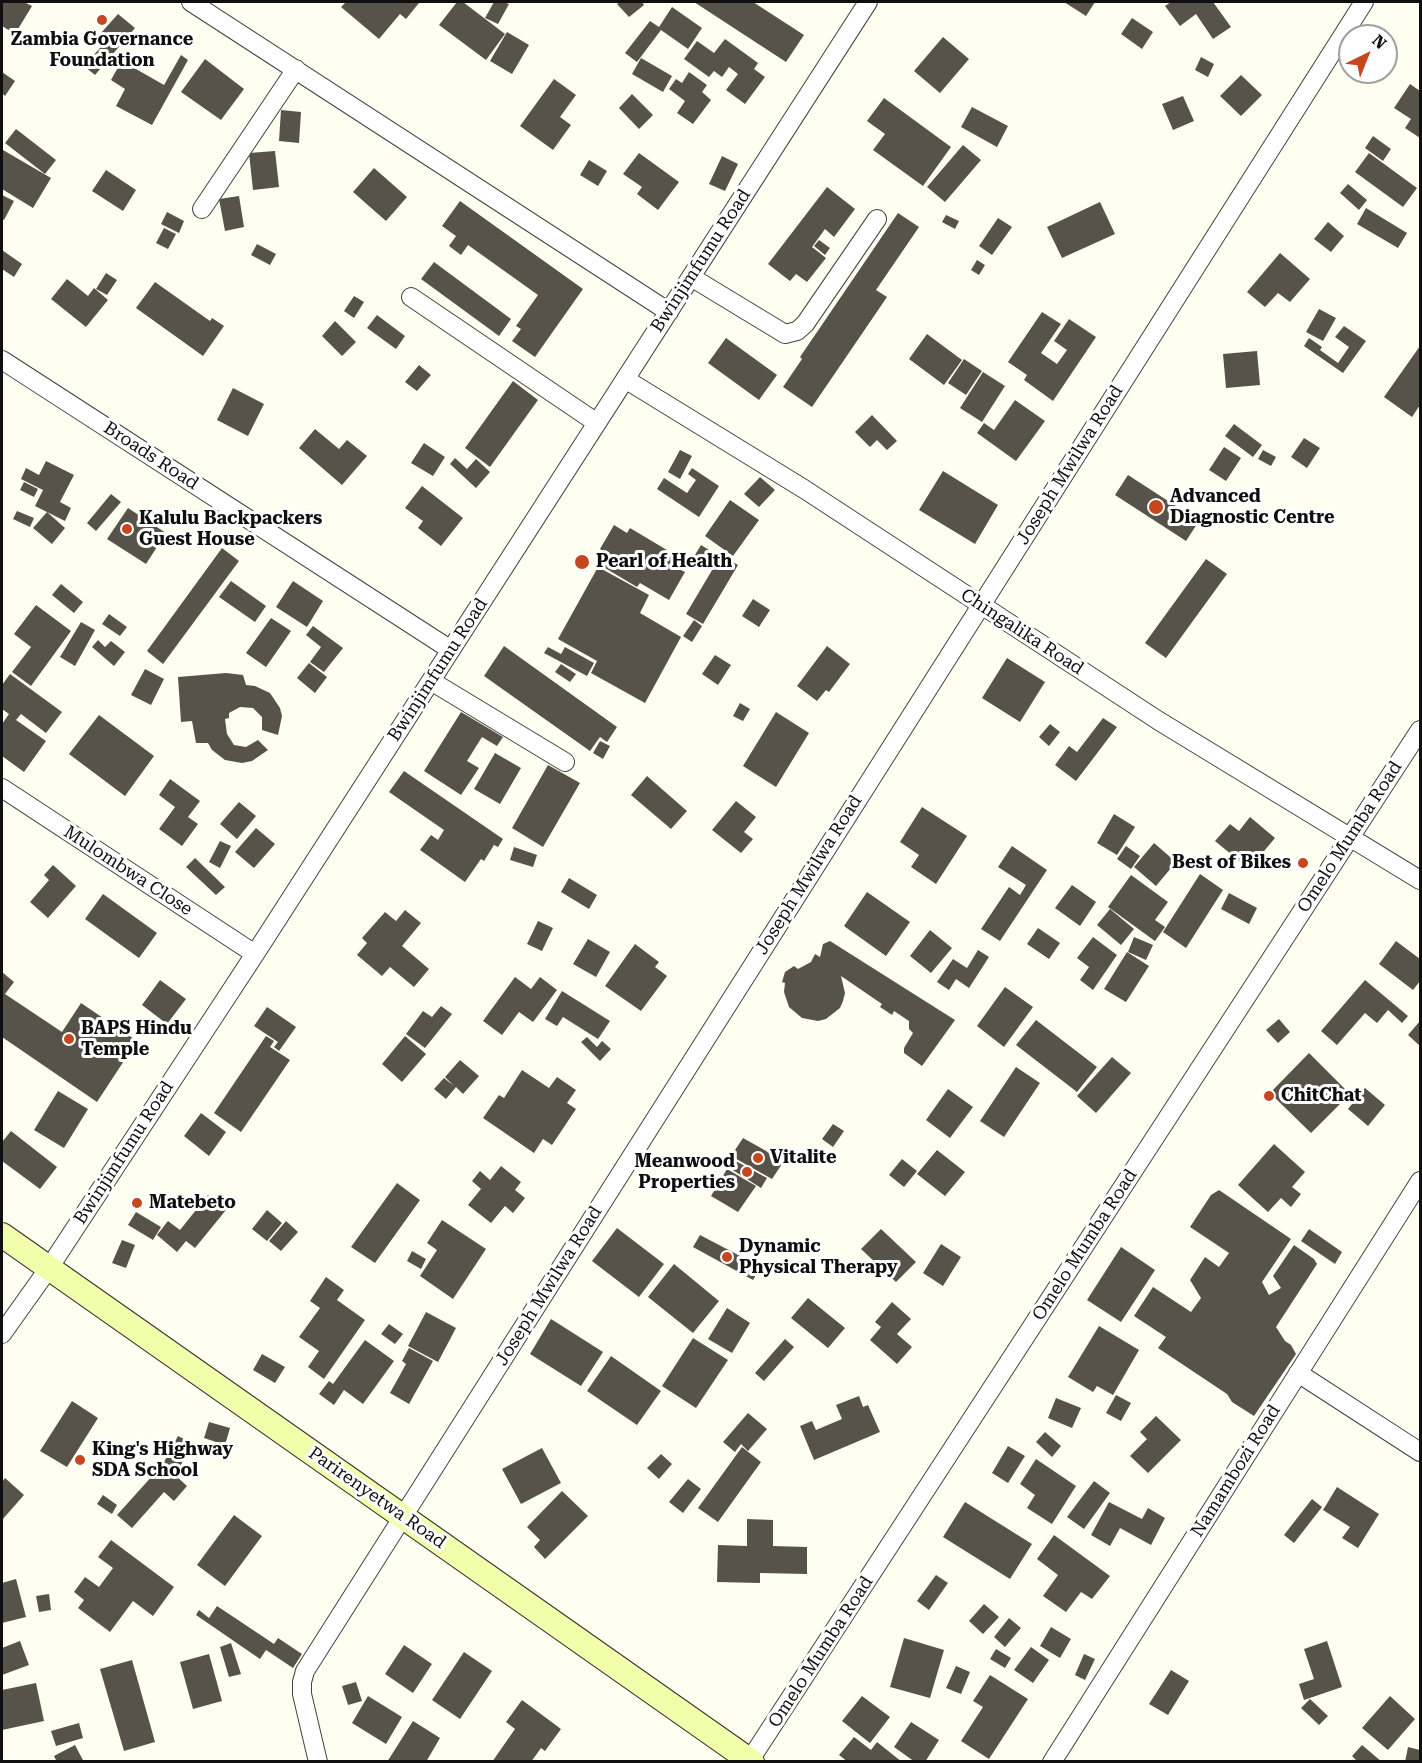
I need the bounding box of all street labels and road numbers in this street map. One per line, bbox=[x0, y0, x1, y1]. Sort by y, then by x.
street label: Bwinjimfumu Road bbox=[647, 185, 755, 337]
street label: Joseph Mwilwa Road bbox=[1012, 381, 1128, 549]
street label: Broads Road bbox=[100, 417, 202, 495]
street label: Chingalika Road bbox=[956, 584, 1088, 680]
street label: Bwinjimfumu Road bbox=[384, 594, 492, 746]
street label: Omelo Mumba Road bbox=[1293, 757, 1407, 917]
street label: Joseph Mwilwa Road bbox=[751, 791, 867, 959]
street label: Mulombwa Close bbox=[60, 821, 196, 921]
street label: Bwinjimfumu Road bbox=[70, 1077, 178, 1229]
street label: Omelo Mumba Road bbox=[1028, 1165, 1142, 1325]
street label: Joseph Mwilwa Road bbox=[491, 1202, 607, 1370]
street label: Namambozi Road bbox=[1187, 1401, 1285, 1541]
street label: Parirenyetwa Road bbox=[304, 1442, 450, 1554]
street label: Omelo Mumba Road bbox=[764, 1572, 878, 1732]

